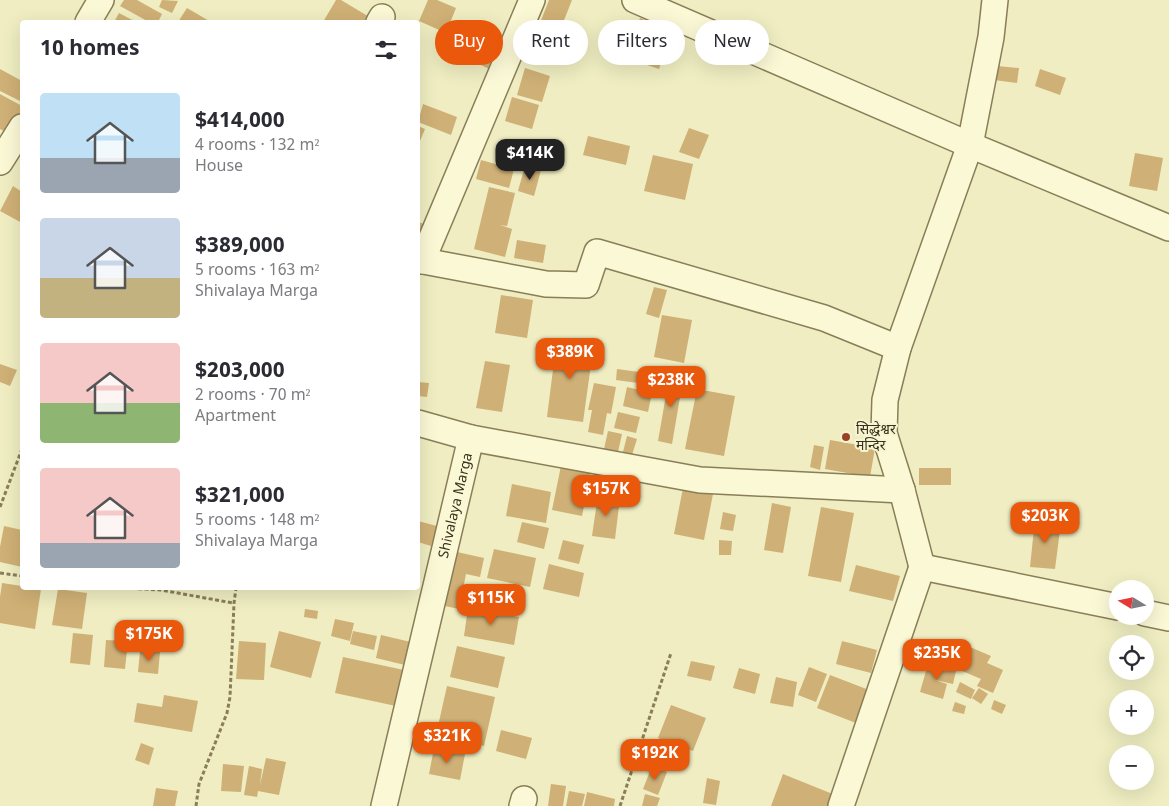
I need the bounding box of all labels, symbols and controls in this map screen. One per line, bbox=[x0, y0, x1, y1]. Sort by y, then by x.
chip: Buy bbox=[435, 20, 503, 65]
chip: Rent bbox=[513, 20, 588, 65]
chip: Filters bbox=[598, 20, 685, 65]
chip: New bbox=[695, 20, 769, 65]
text: 10 homes bbox=[40, 36, 140, 64]
icon: filters bbox=[372, 36, 400, 64]
text: $414,000 bbox=[195, 108, 285, 136]
icon: home bbox=[80, 113, 140, 173]
text: 4 rooms · 132 m² bbox=[195, 136, 319, 157]
pin: $414K bbox=[495, 138, 565, 181]
text: $414K bbox=[507, 144, 553, 165]
text: House bbox=[195, 157, 243, 178]
text: $389,000 bbox=[195, 233, 285, 261]
icon: home bbox=[80, 238, 140, 298]
text: 5 rooms · 163 m² bbox=[195, 261, 319, 282]
text: Shivalaya Marga bbox=[195, 282, 318, 303]
pin: $389K bbox=[535, 338, 605, 380]
text: $389K bbox=[547, 343, 593, 364]
text: $203,000 bbox=[195, 358, 285, 386]
icon: home bbox=[80, 363, 140, 423]
pin: $238K bbox=[636, 366, 706, 408]
text: $238K bbox=[648, 371, 694, 392]
text: 2 rooms · 70 m² bbox=[195, 386, 310, 407]
text: Apartment bbox=[195, 407, 276, 428]
place label: सिद्धेश्वर मन्दिर bbox=[856, 420, 896, 456]
marker: सिद्धेश्वर मन्दिर bbox=[840, 431, 852, 443]
street label: Shivalaya Marga bbox=[435, 451, 478, 560]
pin: $157K bbox=[571, 474, 641, 517]
text: $157K bbox=[583, 480, 629, 501]
text: $321,000 bbox=[195, 483, 285, 511]
icon: home bbox=[80, 488, 140, 548]
pin: $203K bbox=[1010, 502, 1080, 544]
text: $203K bbox=[1022, 507, 1068, 528]
text: 5 rooms · 148 m² bbox=[195, 511, 319, 532]
text: Shivalaya Marga bbox=[195, 532, 318, 553]
north arrow bbox=[1109, 580, 1154, 625]
map controls bbox=[1109, 580, 1154, 790]
pin: $115K bbox=[456, 584, 526, 626]
text: $115K bbox=[468, 589, 514, 610]
pin: $175K bbox=[114, 620, 184, 662]
text: $175K bbox=[126, 625, 172, 646]
button: locate bbox=[1109, 635, 1154, 680]
pin: $235K bbox=[902, 638, 972, 681]
text: $235K bbox=[914, 644, 960, 665]
button: + bbox=[1109, 690, 1154, 735]
pin: $321K bbox=[412, 722, 482, 764]
text: $321K bbox=[424, 727, 470, 748]
pin: $192K bbox=[620, 738, 690, 781]
text: $192K bbox=[632, 744, 678, 765]
button: − bbox=[1109, 745, 1154, 790]

